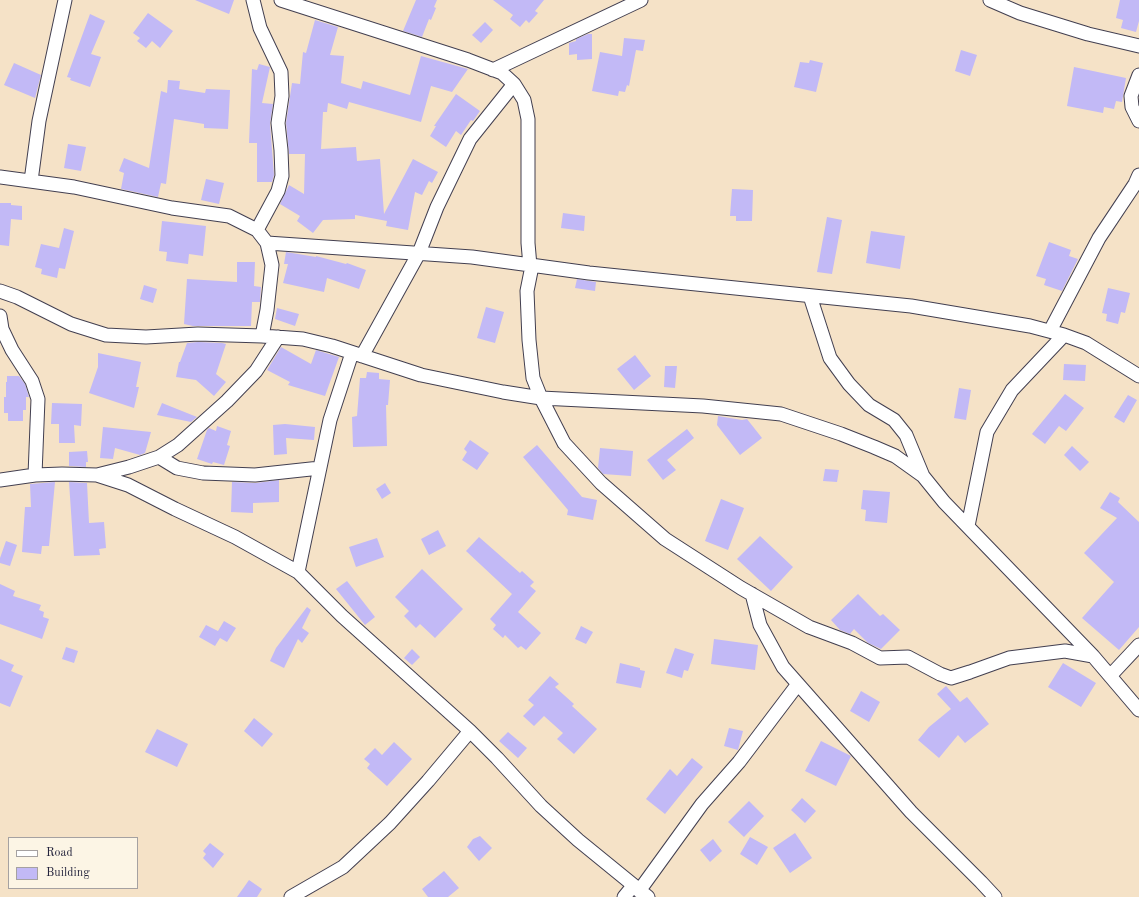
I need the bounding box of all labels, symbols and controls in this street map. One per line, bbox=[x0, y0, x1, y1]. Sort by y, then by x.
legend bbox=[8, 837, 138, 889]
text: Road bbox=[46, 847, 73, 859]
text: Building bbox=[46, 867, 90, 879]

